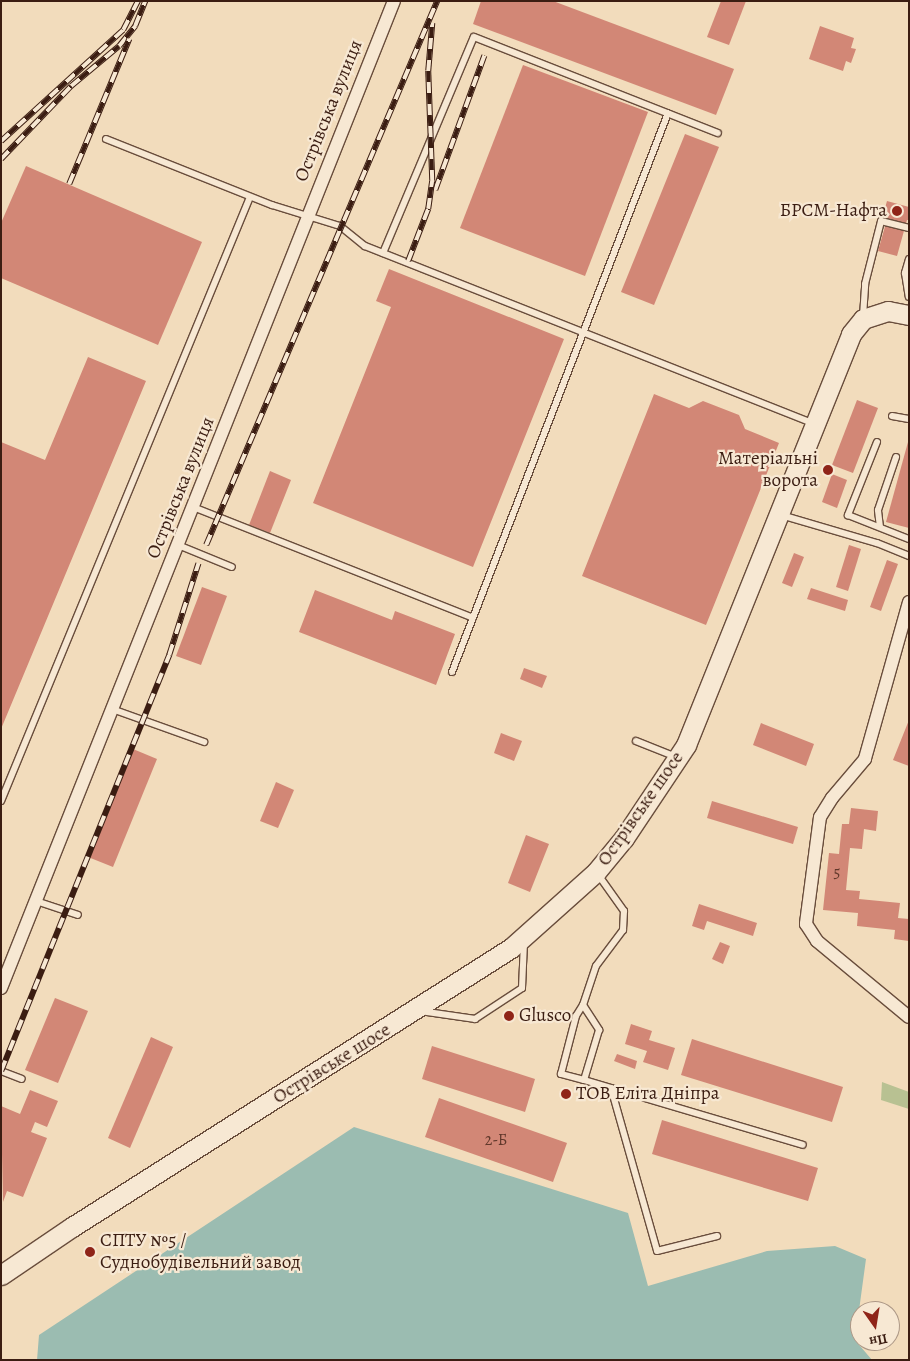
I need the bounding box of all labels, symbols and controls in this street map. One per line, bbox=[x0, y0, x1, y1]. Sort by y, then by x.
street label: Острівська вулиця bbox=[290, 37, 368, 185]
place label: БРСМ-Нафта bbox=[780, 200, 887, 222]
marker: БРСМ-Нафта bbox=[891, 205, 903, 217]
street label: Острівська вулиця bbox=[142, 414, 220, 562]
place label: Матеріальні ворота bbox=[718, 448, 818, 492]
marker: Матеріальні ворота bbox=[822, 464, 834, 476]
street label: Острівське шосе bbox=[593, 747, 689, 871]
house number: 5 bbox=[834, 862, 840, 882]
place label: Glusco bbox=[519, 1005, 571, 1027]
marker: Glusco bbox=[503, 1010, 515, 1022]
street label: Острівське шосе bbox=[269, 1019, 395, 1109]
place label: ТОВ Еліта Дніпра bbox=[576, 1083, 719, 1105]
marker: ТОВ Еліта Дніпра bbox=[560, 1088, 572, 1100]
house number: 2-Б bbox=[485, 1130, 507, 1150]
place label: СПТУ №5 / Суднобудівельний завод bbox=[100, 1230, 301, 1274]
marker: СПТУ №5 / Суднобудівельний завод bbox=[84, 1246, 96, 1258]
north arrow bbox=[850, 1301, 900, 1351]
text: Пн bbox=[867, 1329, 889, 1351]

